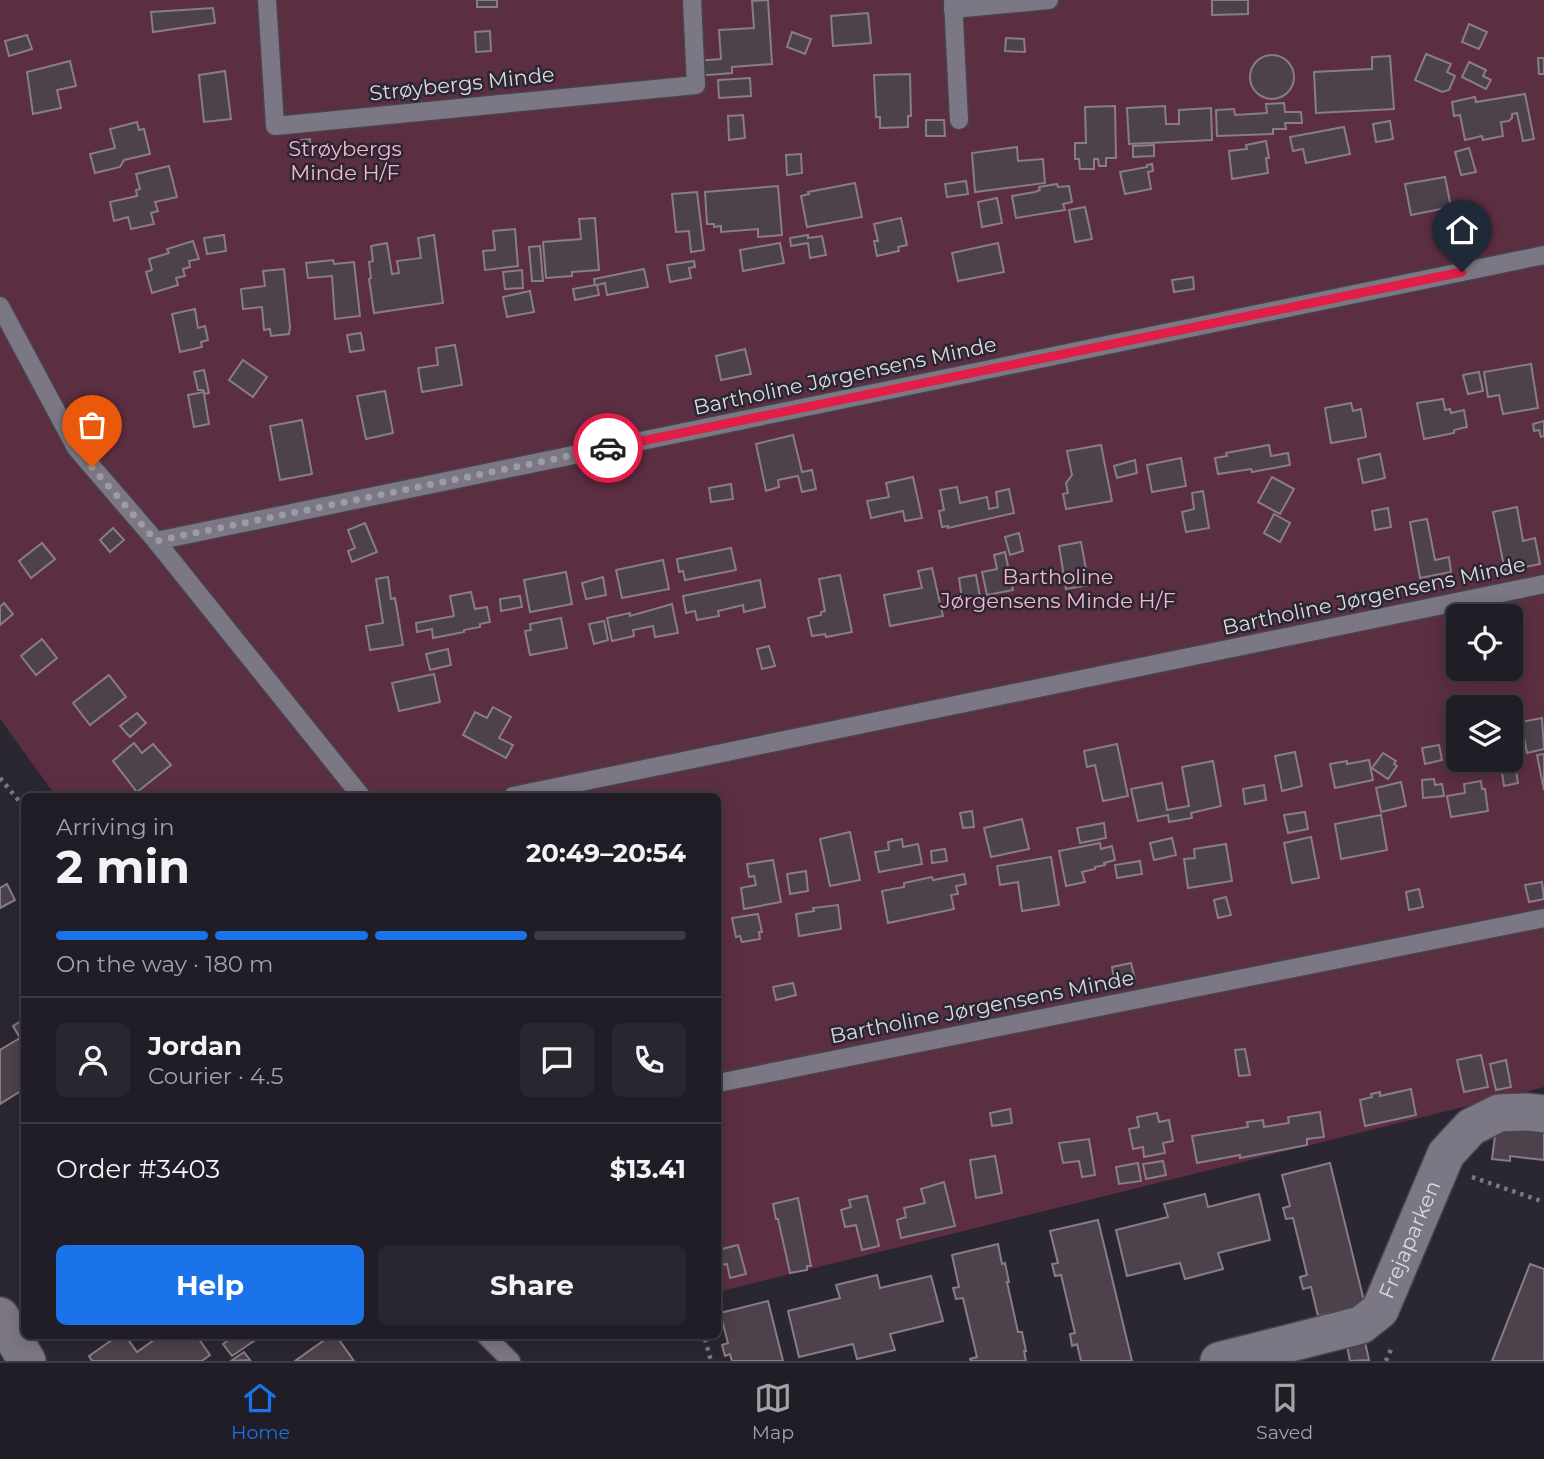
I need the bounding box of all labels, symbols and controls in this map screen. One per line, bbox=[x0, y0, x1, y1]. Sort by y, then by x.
street label: Strøybergs Minde bbox=[368, 61, 556, 106]
park label: Strøybergs Minde H/F bbox=[288, 136, 402, 185]
pin bbox=[1432, 200, 1492, 272]
icon: home bbox=[1443, 211, 1481, 249]
street label: Bartholine Jørgensens Minde bbox=[691, 331, 999, 420]
pin bbox=[62, 395, 122, 467]
icon: bag bbox=[73, 406, 111, 444]
courier bbox=[573, 413, 643, 483]
icon: car bbox=[589, 429, 627, 467]
street label: Bartholine Jørgensens Minde bbox=[1220, 551, 1528, 640]
park label: Bartholine Jørgensens Minde H/F bbox=[939, 564, 1176, 613]
map controls bbox=[1446, 604, 1523, 772]
button: locate bbox=[1446, 604, 1523, 681]
button: layers bbox=[1446, 695, 1523, 772]
text: Arriving in bbox=[56, 813, 175, 841]
text: 20:49–20:54 bbox=[526, 837, 686, 869]
text: 2 min bbox=[56, 838, 190, 895]
text: On the way · 180 m bbox=[56, 950, 274, 978]
street label: Bartholine Jørgensens Minde bbox=[828, 965, 1136, 1048]
button: person bbox=[56, 1023, 130, 1097]
button: chat bbox=[520, 1023, 594, 1097]
button: phone bbox=[612, 1023, 686, 1097]
text: Jordan bbox=[148, 1030, 242, 1062]
text: Courier · 4.5 bbox=[148, 1062, 283, 1090]
text: Order #3403 bbox=[56, 1153, 220, 1185]
text: $13.41 bbox=[610, 1153, 686, 1185]
street label: Frejaparken bbox=[1373, 1177, 1445, 1302]
button: Help bbox=[56, 1245, 364, 1325]
button: Share bbox=[378, 1245, 686, 1325]
tab: Home bbox=[231, 1379, 290, 1444]
tab: Map bbox=[752, 1379, 794, 1444]
tab: Saved bbox=[1256, 1379, 1313, 1444]

